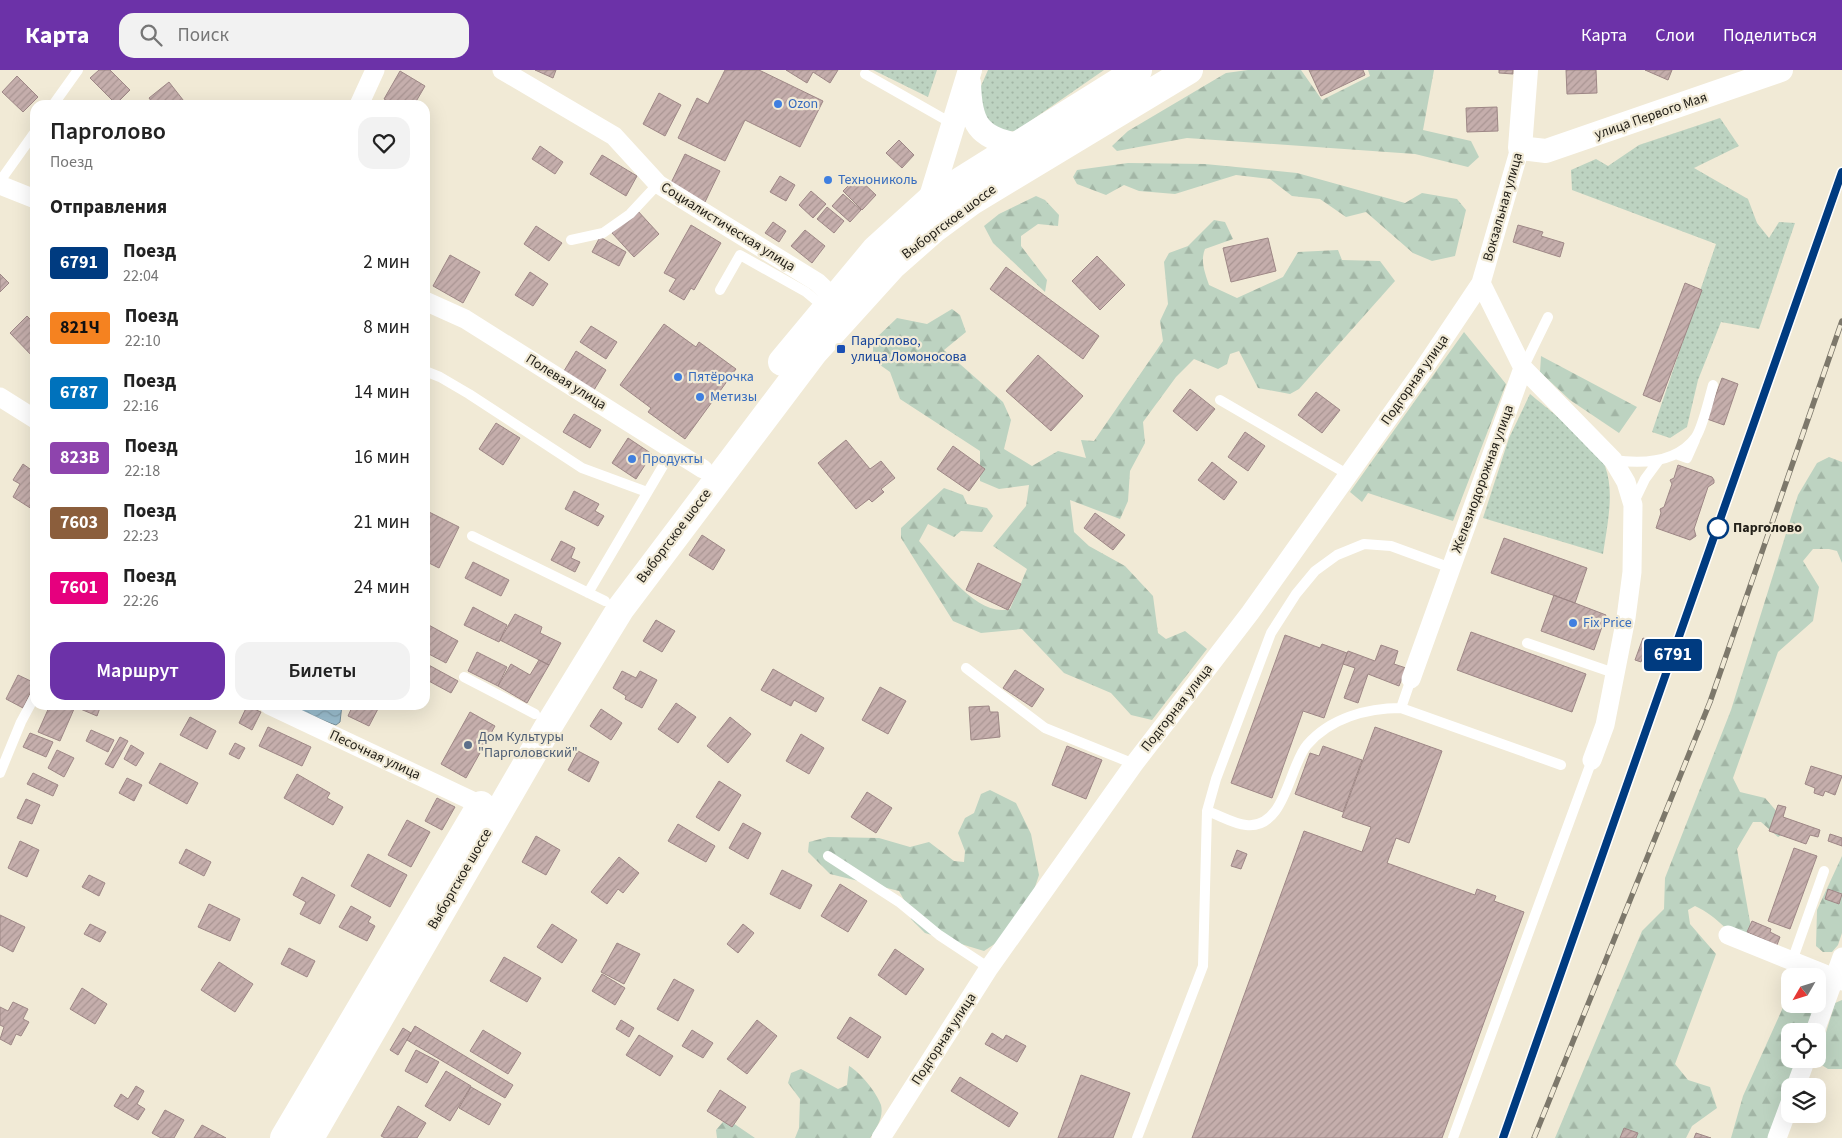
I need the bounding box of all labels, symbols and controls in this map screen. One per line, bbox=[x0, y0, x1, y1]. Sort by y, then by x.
search box bbox=[119, 13, 469, 58]
text: Карта bbox=[25, 18, 89, 53]
icon: search bbox=[137, 21, 165, 49]
text: Поиск bbox=[177, 22, 229, 49]
text: Карта bbox=[1581, 23, 1627, 48]
text: Слои bbox=[1655, 23, 1695, 48]
text: Поделиться bbox=[1723, 23, 1817, 48]
street label: улица Первого Мая bbox=[1592, 87, 1710, 145]
place label: Ozon bbox=[788, 94, 818, 114]
marker: Ozon bbox=[772, 98, 784, 110]
text: Парголово bbox=[50, 114, 166, 149]
button: heart bbox=[358, 117, 410, 169]
street label: Вокзальная улица bbox=[1478, 150, 1528, 264]
text: Поезд bbox=[50, 151, 93, 173]
place label: Технониколь bbox=[838, 170, 918, 190]
marker: Технониколь bbox=[822, 174, 834, 186]
street label: Социалистическая улица bbox=[657, 177, 799, 277]
street label: Выборгское шоссе bbox=[898, 180, 1000, 264]
text: Отправления bbox=[50, 194, 167, 221]
text: Поезд bbox=[123, 238, 176, 265]
text: 2 мин bbox=[363, 249, 410, 276]
text: 6791 bbox=[60, 250, 98, 275]
text: 22:04 bbox=[123, 265, 159, 287]
text: Поезд bbox=[125, 303, 178, 330]
text: 8 мин bbox=[363, 314, 410, 341]
text: 821Ч bbox=[60, 315, 100, 340]
text: 22:10 bbox=[125, 330, 161, 352]
place label: Парголово, улица Ломоносова bbox=[851, 331, 967, 367]
street label: Подгорная улица bbox=[1376, 331, 1454, 429]
marker: Парголово, улица Ломоносова bbox=[835, 343, 847, 355]
street label: Полевая улица bbox=[522, 349, 610, 415]
place label: Пятёрочка bbox=[688, 367, 754, 387]
text: Поезд bbox=[123, 368, 176, 395]
marker: Пятёрочка bbox=[672, 371, 684, 383]
text: 14 мин bbox=[354, 379, 410, 406]
text: 6787 bbox=[60, 380, 98, 405]
place label: Метизы bbox=[710, 387, 757, 407]
marker: Метизы bbox=[694, 391, 706, 403]
text: 22:16 bbox=[123, 395, 159, 417]
street label: Железнодорожная улица bbox=[1447, 402, 1519, 556]
text: Поезд bbox=[124, 433, 178, 460]
text: 16 мин bbox=[354, 444, 410, 471]
text: 823В bbox=[60, 445, 99, 470]
place label: Продукты bbox=[642, 449, 703, 469]
marker: Продукты bbox=[626, 453, 638, 465]
text: 22:18 bbox=[124, 460, 160, 482]
street label: Выборгское шоссе bbox=[632, 485, 716, 587]
text: Поезд bbox=[123, 498, 176, 525]
text: 21 мин bbox=[354, 509, 410, 536]
text: 7603 bbox=[60, 510, 98, 535]
marker: Парголово bbox=[1707, 517, 1729, 539]
place label: Парголово bbox=[1733, 518, 1802, 538]
text: 22:23 bbox=[123, 525, 159, 547]
text: Поезд bbox=[123, 563, 176, 590]
text: 24 мин bbox=[354, 574, 410, 601]
text: 7601 bbox=[60, 575, 98, 600]
text: 22:26 bbox=[123, 590, 159, 612]
place label: Fix Price bbox=[1583, 613, 1632, 633]
marker: Fix Price bbox=[1567, 617, 1579, 629]
line badge: 6791 bbox=[1638, 639, 1708, 671]
button: Маршрут bbox=[50, 642, 225, 700]
button: Билеты bbox=[235, 642, 410, 700]
text: 6791 bbox=[1654, 642, 1692, 667]
street label: Подгорная улица bbox=[1136, 660, 1218, 756]
street label: Песочная улица bbox=[326, 725, 424, 785]
place label: Дом Культуры "Парголовский" bbox=[478, 727, 578, 763]
marker: Дом Культуры "Парголовский" bbox=[462, 739, 474, 751]
street label: Выборгское шоссе bbox=[423, 825, 497, 933]
north arrow bbox=[1781, 968, 1826, 1012]
map controls bbox=[1781, 968, 1826, 1123]
street label: Подгорная улица bbox=[907, 989, 981, 1089]
button: locate bbox=[1781, 1023, 1826, 1068]
button: layers bbox=[1781, 1078, 1826, 1123]

